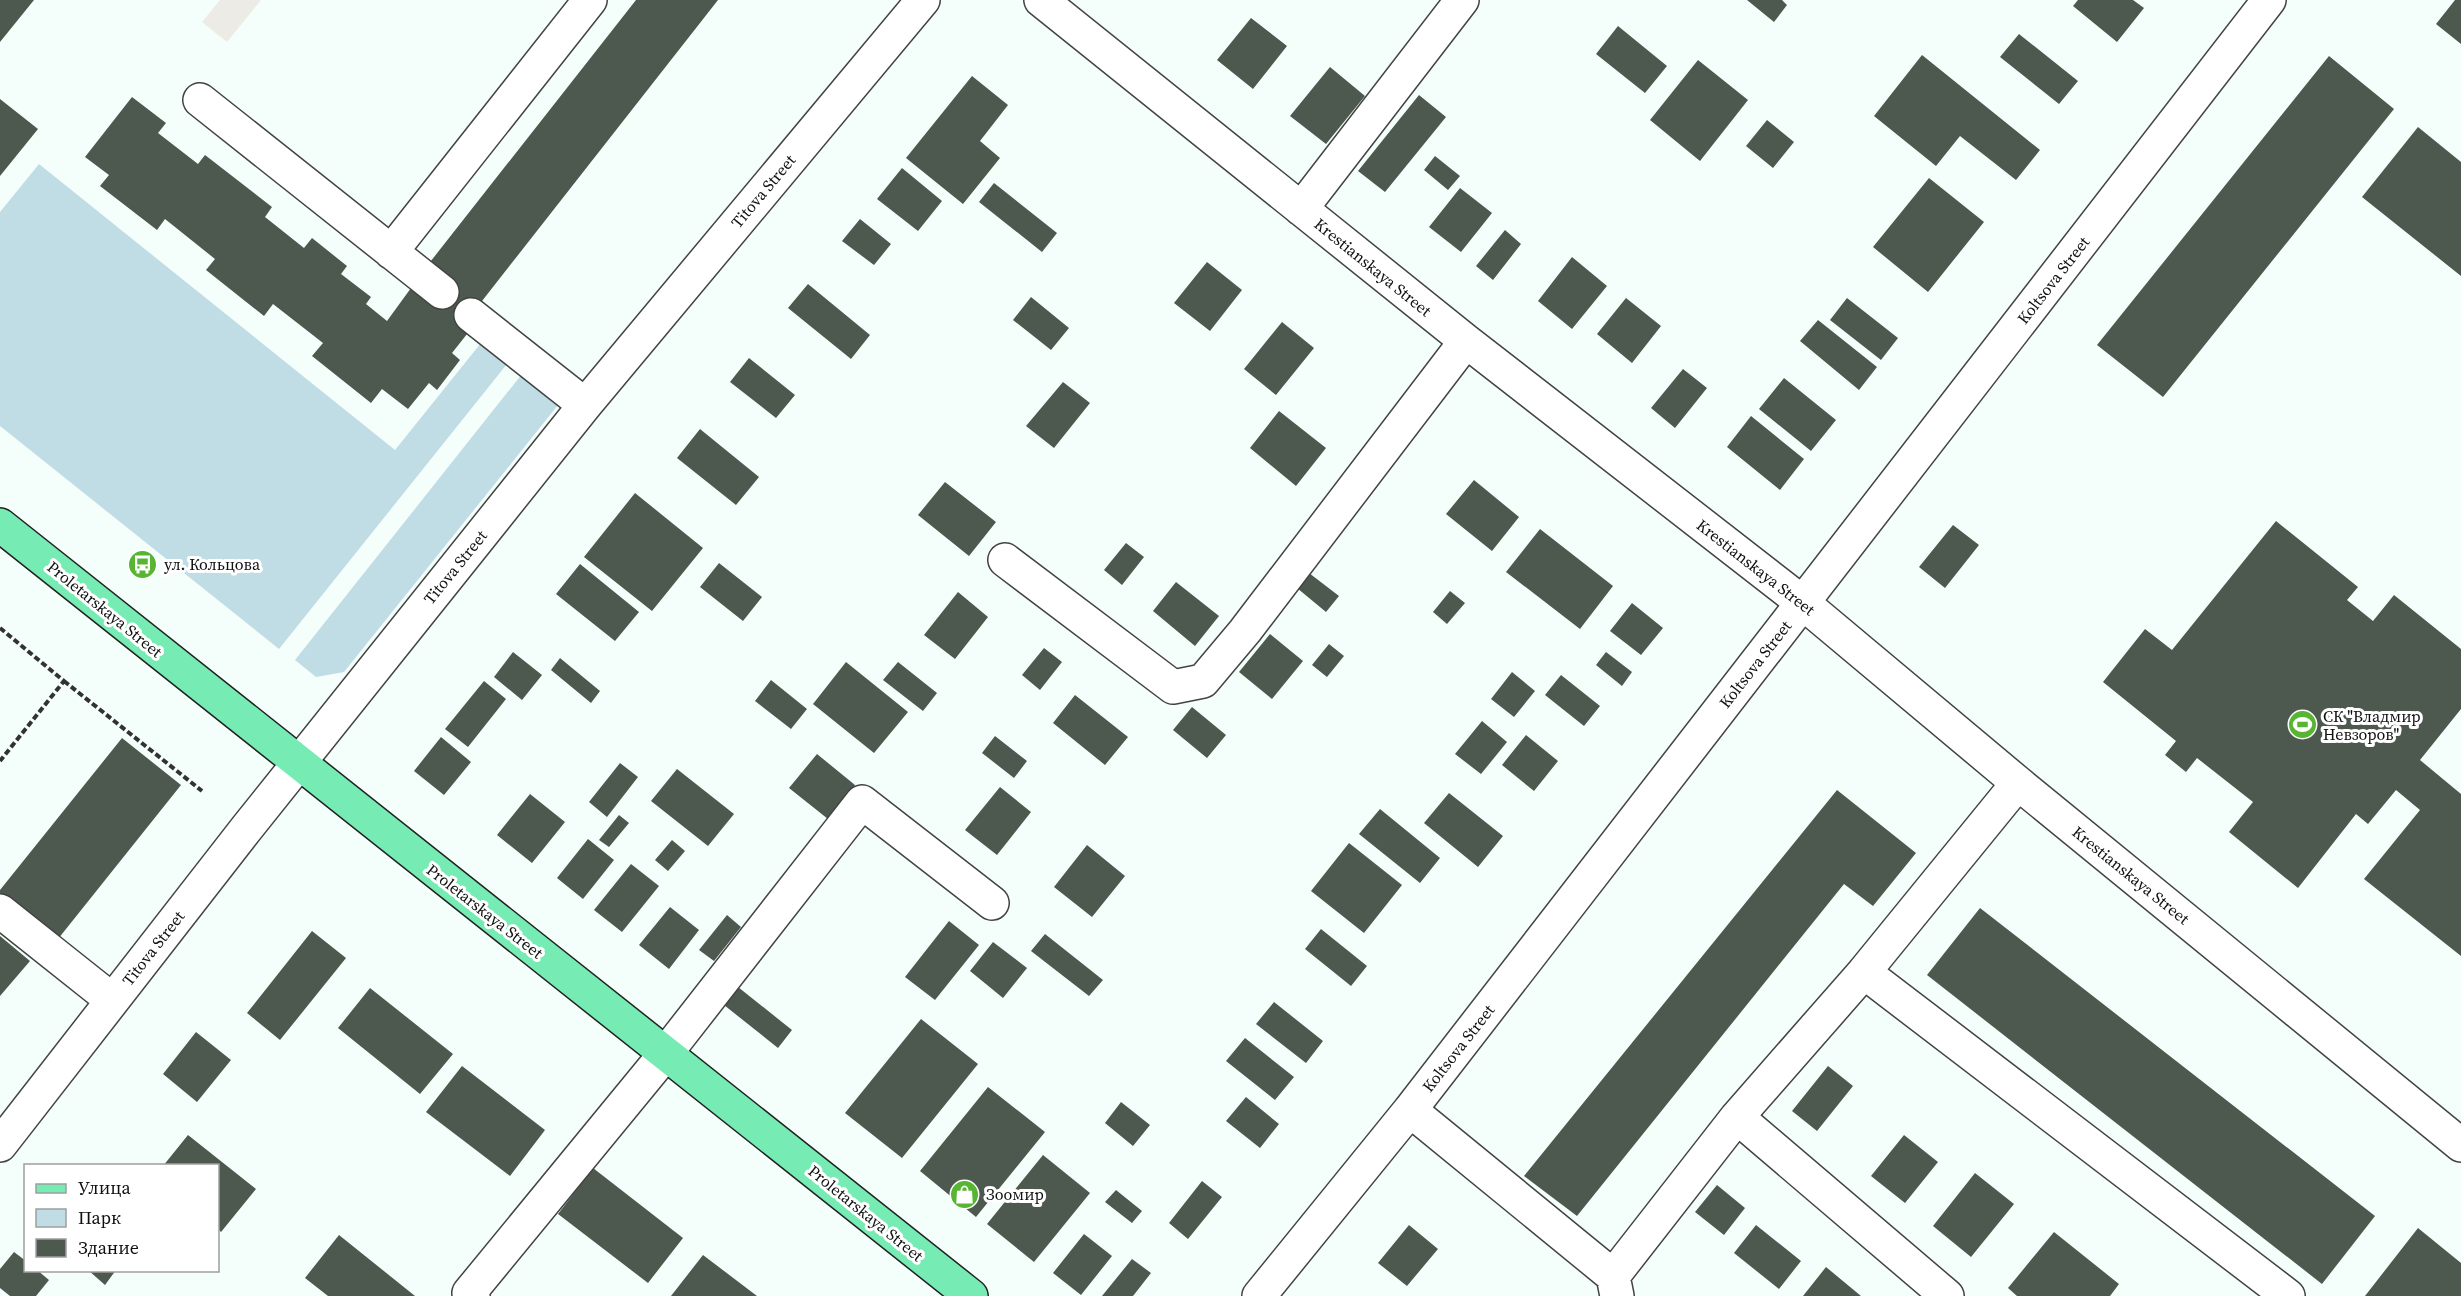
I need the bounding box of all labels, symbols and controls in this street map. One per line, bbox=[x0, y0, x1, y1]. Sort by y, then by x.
street label: Titova Street bbox=[726, 149, 801, 232]
street label: Krestianskaya Street bbox=[1310, 213, 1437, 322]
street label: Koltsova Street bbox=[2012, 231, 2095, 328]
street label: Krestianskaya Street bbox=[1692, 514, 1820, 621]
street label: Titova Street bbox=[418, 525, 492, 609]
bus stop icon: ул. Кольцова bbox=[127, 548, 159, 580]
place label: ул. Кольцова bbox=[164, 553, 261, 575]
street label: Proletarskaya Street bbox=[43, 556, 168, 663]
street label: Koltsova Street bbox=[1714, 615, 1797, 712]
place label: СК "Владмир Невзоров" bbox=[2323, 705, 2421, 745]
sports icon: СК "Владмир Невзоров" bbox=[2286, 709, 2318, 741]
street label: Krestianskaya Street bbox=[2068, 821, 2195, 930]
street label: Proletarskaya Street bbox=[422, 859, 548, 964]
street label: Titova Street bbox=[117, 905, 190, 990]
street label: Koltsova Street bbox=[1417, 999, 1500, 1096]
street label: Proletarskaya Street bbox=[804, 1160, 929, 1267]
legend bbox=[24, 1164, 219, 1272]
text: Улица bbox=[78, 1175, 131, 1200]
shop icon: Зоомир bbox=[949, 1178, 981, 1210]
place label: Зоомир bbox=[986, 1183, 1044, 1205]
text: Парк bbox=[78, 1205, 121, 1230]
text: Здание bbox=[78, 1235, 139, 1260]

